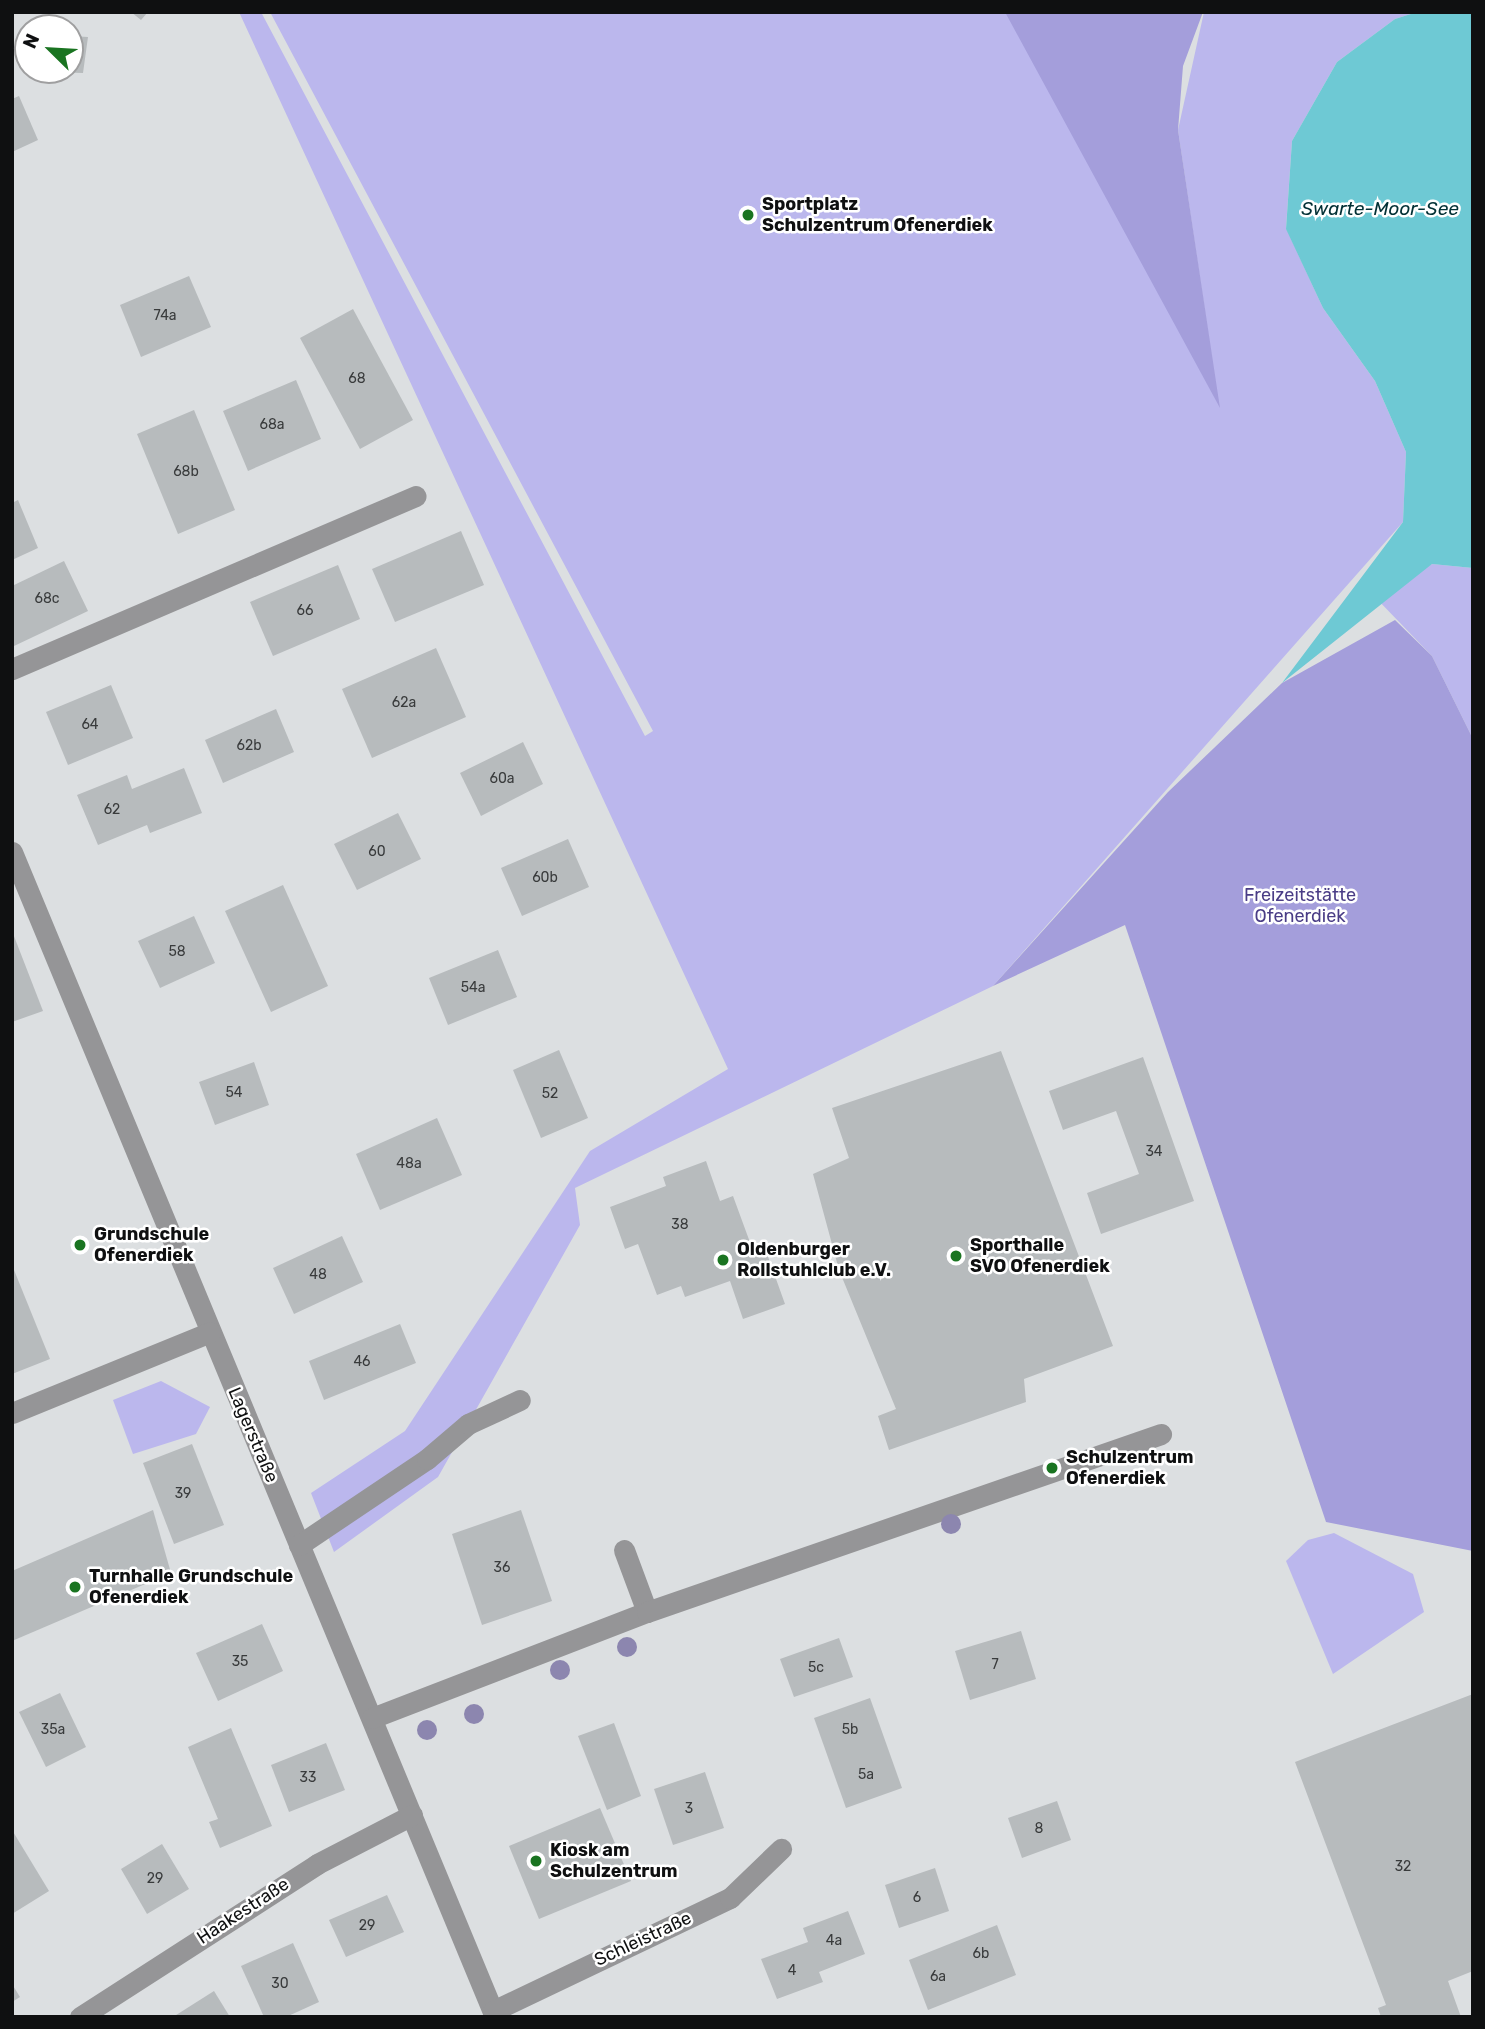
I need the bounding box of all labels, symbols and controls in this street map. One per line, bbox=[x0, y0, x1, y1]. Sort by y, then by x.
north arrow bbox=[14, 14, 84, 84]
text: N bbox=[18, 30, 44, 52]
place label: Sportplatz Schulzentrum Ofenerdiek bbox=[762, 194, 993, 236]
water label: Swarte-Moor-See bbox=[1301, 198, 1459, 220]
marker: Sportplatz Schulzentrum Ofenerdiek bbox=[740, 207, 756, 223]
house number: 74a bbox=[153, 308, 177, 324]
house number: 68 bbox=[348, 371, 366, 387]
house number: 68a bbox=[259, 417, 285, 433]
house number: 68b bbox=[173, 464, 199, 480]
house number: 68c bbox=[34, 591, 60, 607]
house number: 66 bbox=[297, 603, 313, 619]
house number: 62a bbox=[392, 695, 416, 711]
house number: 64 bbox=[81, 717, 99, 733]
house number: 62b bbox=[237, 738, 261, 754]
house number: 60a bbox=[489, 771, 515, 787]
house number: 62 bbox=[104, 802, 120, 818]
house number: 60 bbox=[368, 844, 386, 860]
house number: 60b bbox=[532, 870, 558, 886]
park label: Freizeitstätte Ofenerdiek bbox=[1244, 885, 1356, 928]
house number: 58 bbox=[168, 944, 186, 960]
house number: 54a bbox=[461, 980, 485, 996]
house number: 54 bbox=[225, 1085, 243, 1101]
house number: 52 bbox=[542, 1086, 558, 1102]
house number: 34 bbox=[1145, 1144, 1163, 1160]
house number: 48a bbox=[396, 1156, 422, 1172]
house number: 38 bbox=[671, 1217, 689, 1233]
place label: Grundschule Ofenerdiek bbox=[94, 1224, 209, 1266]
place label: Sporthalle SVO Ofenerdiek bbox=[970, 1235, 1110, 1278]
marker: Grundschule Ofenerdiek bbox=[72, 1237, 88, 1253]
place label: Oldenburger Rollstuhlclub e.V. bbox=[737, 1239, 891, 1282]
marker: Sporthalle SVO Ofenerdiek bbox=[948, 1248, 964, 1264]
marker: Oldenburger Rollstuhlclub e.V. bbox=[715, 1252, 731, 1268]
house number: 48 bbox=[309, 1267, 327, 1283]
house number: 46 bbox=[353, 1354, 371, 1370]
street label: Lagerstraße bbox=[223, 1384, 283, 1486]
place label: Schulzentrum Ofenerdiek bbox=[1066, 1447, 1194, 1490]
marker: Schulzentrum Ofenerdiek bbox=[1044, 1460, 1060, 1476]
house number: 39 bbox=[175, 1486, 191, 1502]
house number: 36 bbox=[494, 1560, 510, 1576]
place label: Turnhalle Grundschule Ofenerdiek bbox=[89, 1566, 293, 1608]
marker: Turnhalle Grundschule Ofenerdiek bbox=[67, 1579, 83, 1595]
house number: 35 bbox=[232, 1654, 248, 1670]
house number: 7 bbox=[991, 1657, 999, 1673]
house number: 5c bbox=[808, 1660, 824, 1676]
house number: 35a bbox=[41, 1722, 65, 1738]
house number: 5b bbox=[842, 1722, 858, 1738]
house number: 5a bbox=[858, 1767, 874, 1783]
house number: 33 bbox=[300, 1770, 316, 1786]
house number: 3 bbox=[685, 1801, 693, 1817]
house number: 8 bbox=[1035, 1821, 1043, 1837]
place label: Kiosk am Schulzentrum bbox=[550, 1840, 678, 1882]
marker: Kiosk am Schulzentrum bbox=[528, 1853, 544, 1869]
house number: 32 bbox=[1395, 1859, 1411, 1875]
house number: 29 bbox=[147, 1871, 163, 1887]
street label: Haakestraße bbox=[193, 1873, 293, 1949]
house number: 6 bbox=[913, 1890, 921, 1906]
street label: Schleistraße bbox=[591, 1907, 695, 1971]
house number: 29 bbox=[359, 1918, 375, 1934]
house number: 4a bbox=[826, 1933, 842, 1949]
house number: 6b bbox=[973, 1946, 989, 1962]
house number: 4 bbox=[788, 1963, 796, 1979]
house number: 6a bbox=[930, 1969, 946, 1985]
house number: 30 bbox=[271, 1976, 289, 1992]

